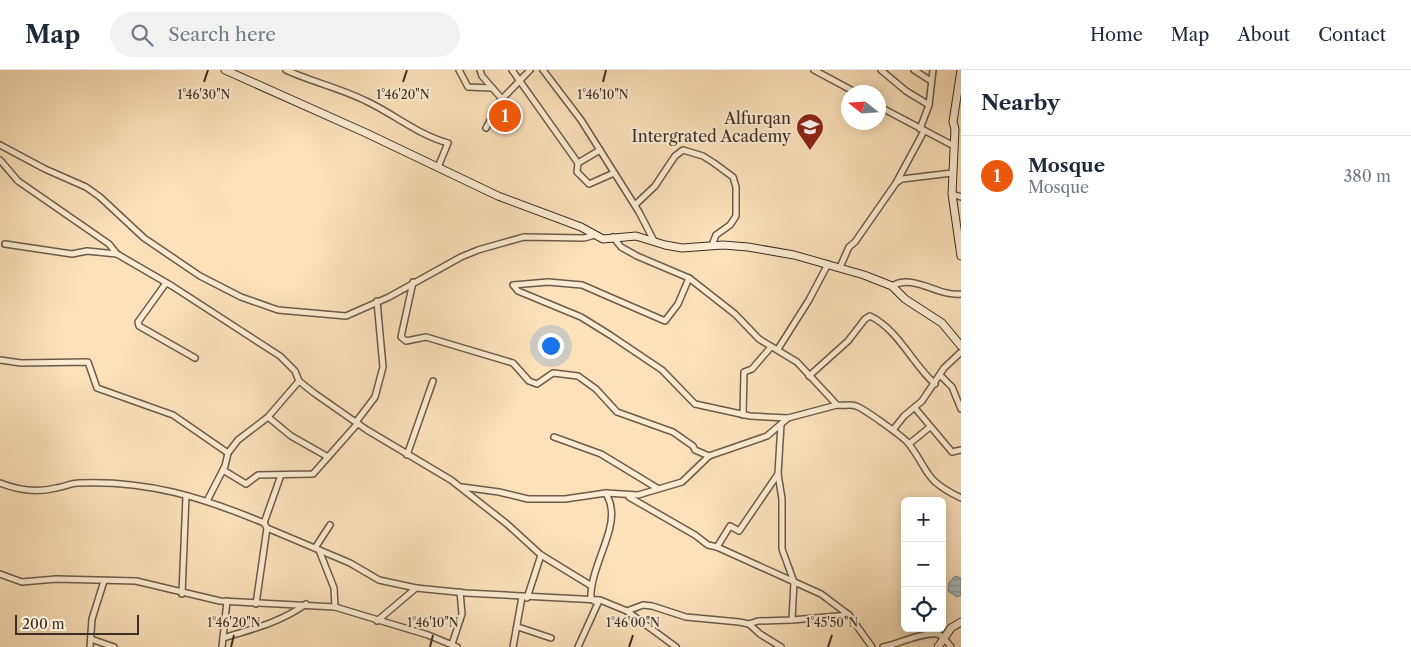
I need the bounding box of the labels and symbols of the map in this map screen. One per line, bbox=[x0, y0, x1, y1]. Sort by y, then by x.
north arrow bbox=[841, 85, 886, 130]
text: 1°46'30"N bbox=[178, 87, 231, 102]
text: 1°46'20"N bbox=[376, 87, 430, 102]
text: 1°46'10"N bbox=[577, 87, 629, 102]
pin: 1 bbox=[489, 97, 521, 135]
place label: Alfurqan Intergrated Academy bbox=[632, 108, 792, 146]
school or university icon: Alfurqan Intergrated Academy bbox=[795, 112, 825, 151]
your location bbox=[538, 333, 564, 359]
scale bar bbox=[15, 612, 139, 635]
text: 1°46'20"N bbox=[207, 615, 261, 630]
text: 1°46'10"N bbox=[407, 615, 459, 630]
text: 1°46'00"N bbox=[606, 615, 660, 630]
text: 1°45'50"N bbox=[806, 615, 858, 630]

